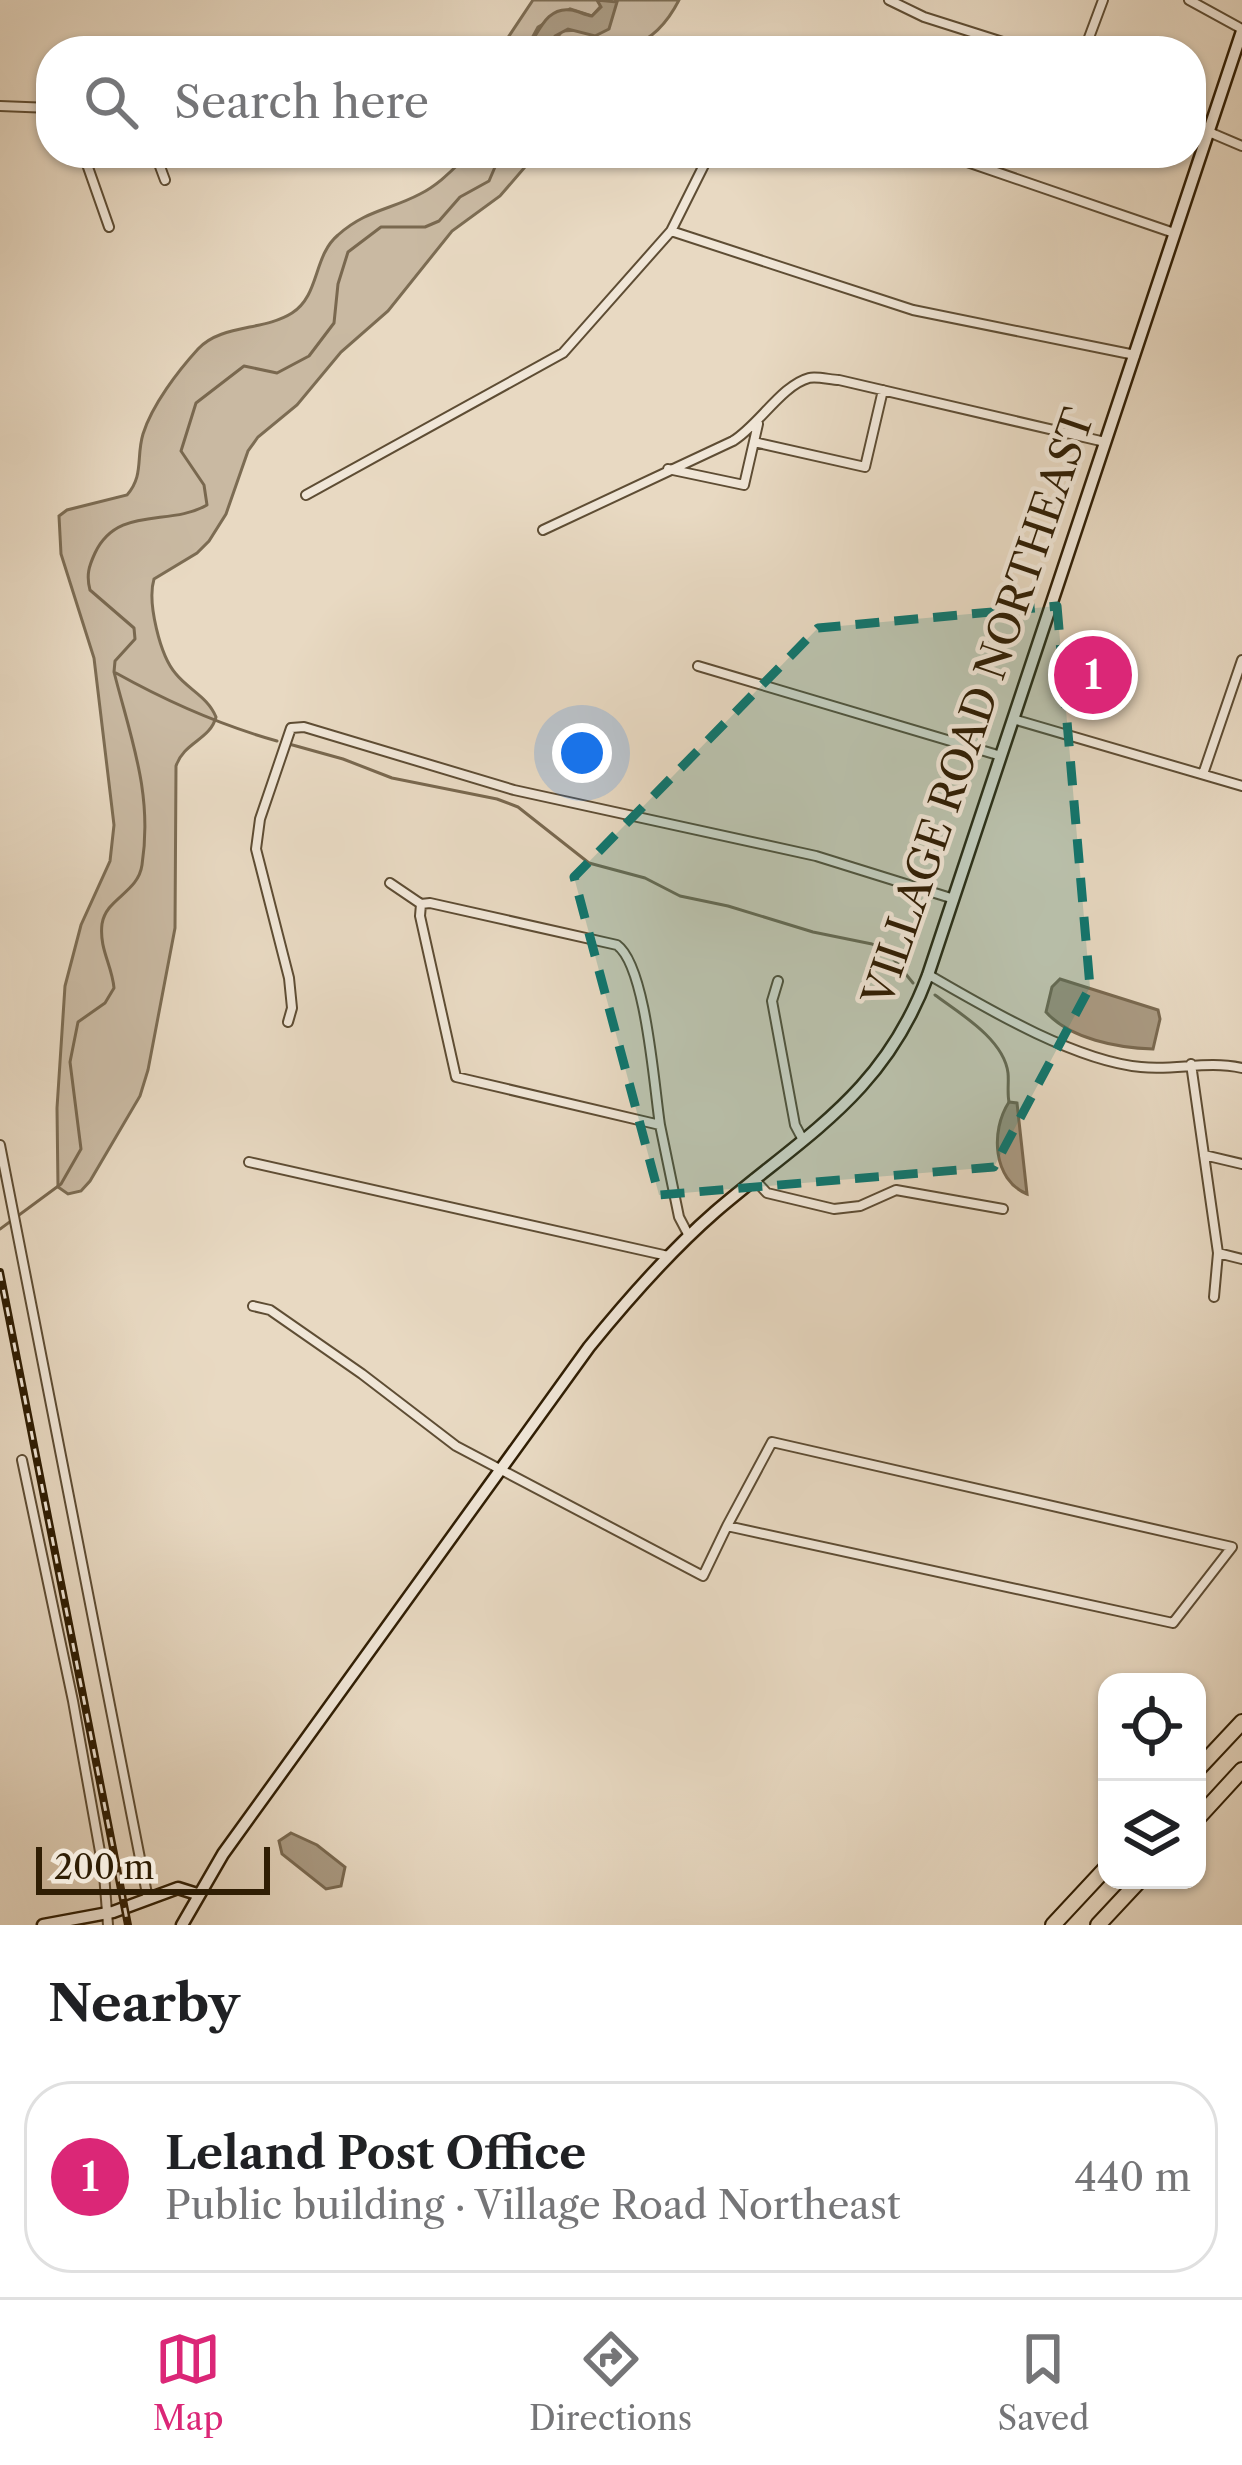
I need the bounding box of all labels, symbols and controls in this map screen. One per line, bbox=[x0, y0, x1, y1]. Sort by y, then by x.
search box bbox=[36, 36, 1206, 168]
icon: search bbox=[78, 69, 144, 135]
text: Search here bbox=[174, 74, 429, 130]
street label: VILLAGE ROAD NORTHEAST bbox=[851, 401, 1105, 1013]
pin: 1 bbox=[1054, 630, 1132, 720]
your location bbox=[552, 723, 612, 783]
map controls bbox=[1098, 1673, 1206, 1889]
button: locate bbox=[1098, 1673, 1206, 1781]
button: layers bbox=[1098, 1781, 1206, 1889]
scale bar bbox=[36, 1841, 270, 1894]
text: 200 m bbox=[54, 1847, 154, 1888]
text: Nearby bbox=[48, 1972, 240, 2034]
text: Leland Post Office bbox=[165, 2125, 586, 2181]
text: 1 bbox=[81, 2153, 99, 2201]
text: 440 m bbox=[1074, 2153, 1191, 2201]
text: Public building · Village Road Northeast bbox=[165, 2181, 900, 2229]
tab: Map bbox=[153, 2326, 224, 2439]
tab: Directions bbox=[529, 2326, 692, 2439]
tab: Saved bbox=[998, 2326, 1089, 2439]

